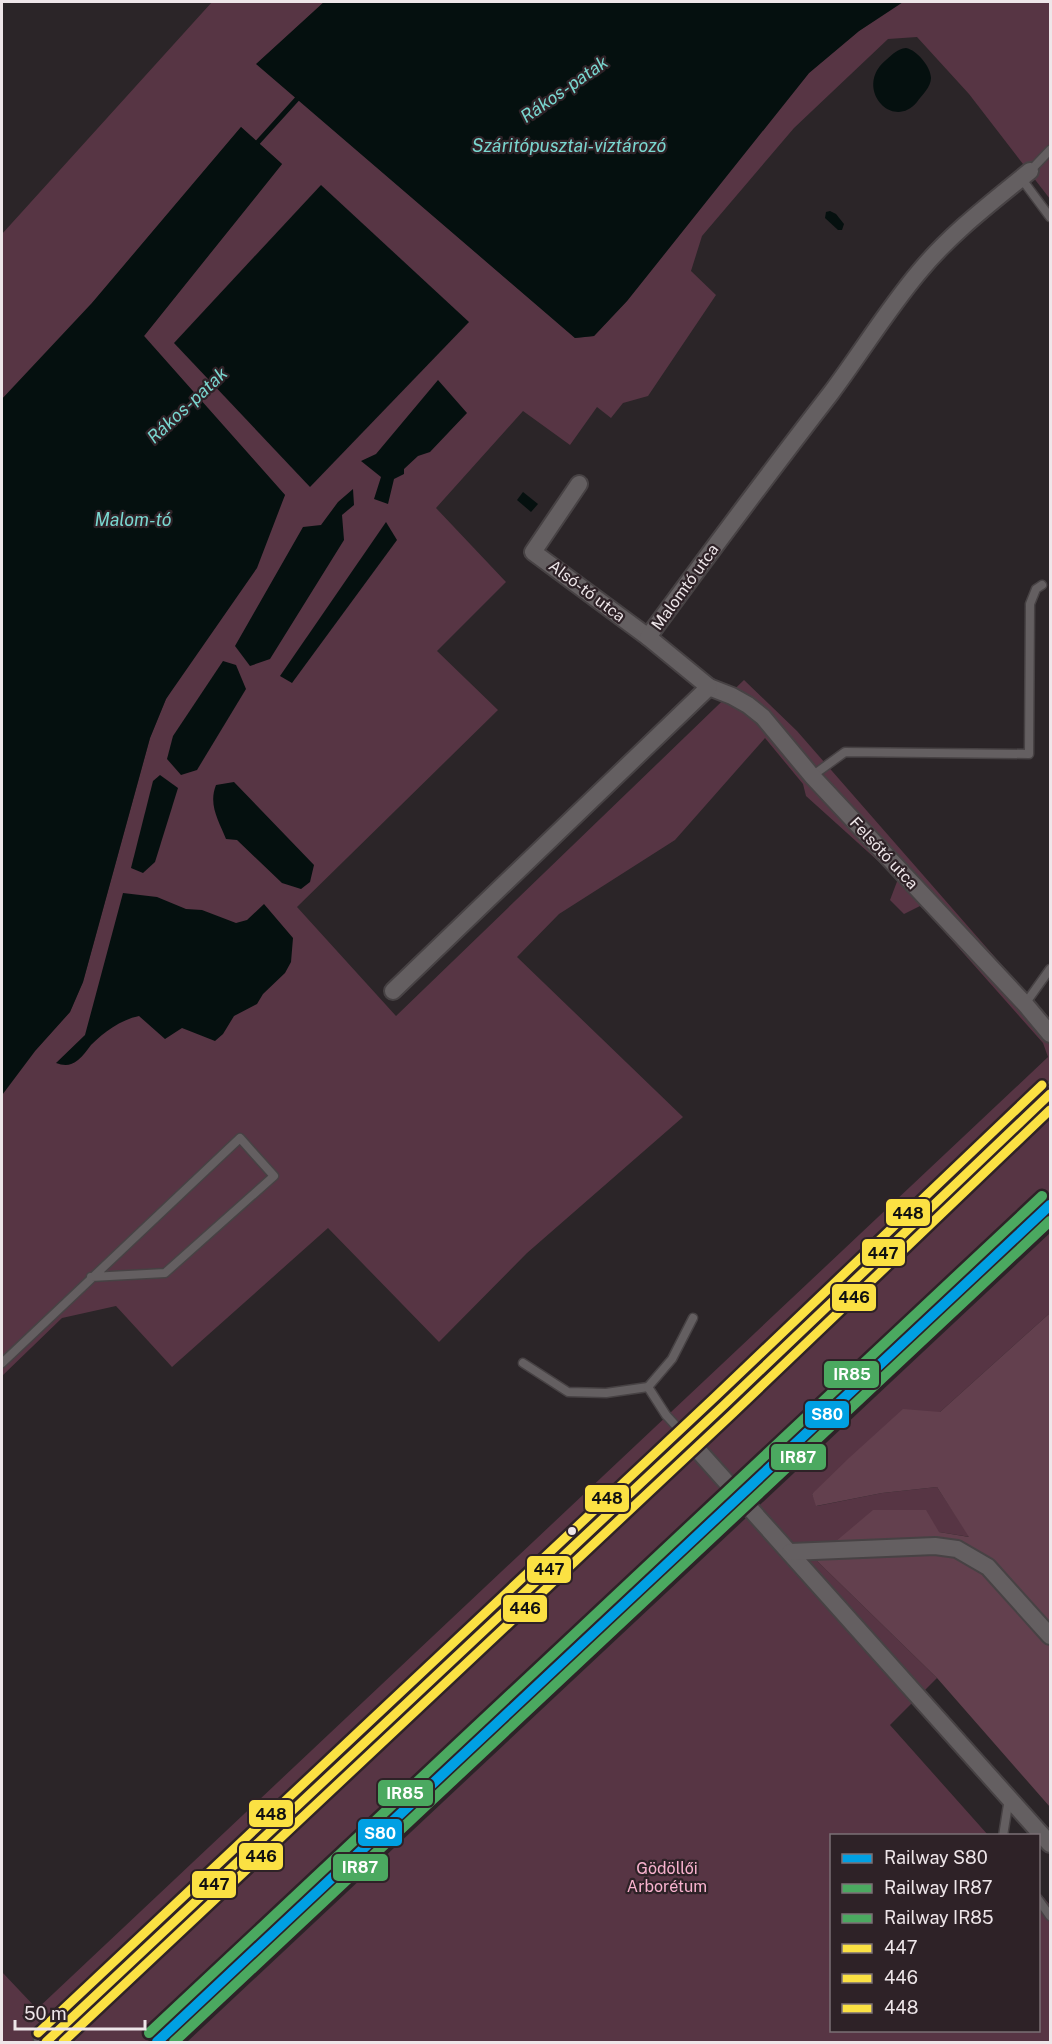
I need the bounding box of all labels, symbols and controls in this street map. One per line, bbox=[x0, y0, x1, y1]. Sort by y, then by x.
water label: Rákos-patak bbox=[516, 51, 612, 127]
water label: Száritópusztai-víztározó bbox=[472, 135, 666, 156]
water label: Rákos-patak bbox=[143, 362, 232, 447]
water label: Malom-tó bbox=[94, 509, 172, 530]
street label: Malomtó utca bbox=[647, 540, 723, 634]
street label: Alsó-tó utca bbox=[545, 556, 629, 626]
street label: Felsőtó utca bbox=[846, 813, 922, 893]
line badge: 448 bbox=[885, 1198, 931, 1227]
text: 448 bbox=[892, 1204, 924, 1223]
line badge: 447 bbox=[861, 1238, 906, 1267]
text: 447 bbox=[867, 1244, 899, 1263]
line badge: 446 bbox=[831, 1283, 877, 1312]
text: 446 bbox=[838, 1288, 870, 1307]
line badge: IR85 bbox=[823, 1360, 880, 1389]
text: IR85 bbox=[833, 1365, 871, 1384]
line badge: S80 bbox=[804, 1400, 850, 1429]
text: S80 bbox=[811, 1405, 843, 1424]
line badge: IR87 bbox=[770, 1443, 827, 1471]
text: IR87 bbox=[780, 1448, 816, 1467]
line badge: 448 bbox=[584, 1484, 630, 1513]
text: 448 bbox=[591, 1489, 623, 1508]
unlabelled marker bbox=[566, 1525, 578, 1537]
line badge: 447 bbox=[526, 1555, 572, 1584]
text: 447 bbox=[533, 1560, 565, 1579]
line badge: 446 bbox=[502, 1594, 548, 1623]
text: 446 bbox=[509, 1599, 541, 1618]
line badge: IR85 bbox=[377, 1779, 434, 1807]
text: IR85 bbox=[386, 1784, 424, 1803]
line badge: 448 bbox=[248, 1799, 294, 1828]
text: 448 bbox=[255, 1805, 287, 1824]
line badge: S80 bbox=[357, 1818, 403, 1847]
text: S80 bbox=[364, 1824, 396, 1843]
legend bbox=[830, 1834, 1040, 2032]
line badge: 446 bbox=[238, 1842, 284, 1871]
text: 446 bbox=[245, 1847, 277, 1866]
text: Railway S80 bbox=[884, 1847, 988, 1868]
line badge: IR87 bbox=[332, 1853, 389, 1882]
text: IR87 bbox=[342, 1858, 378, 1877]
park label: Gödöllői Arborétum bbox=[627, 1859, 707, 1896]
line badge: 447 bbox=[191, 1870, 237, 1899]
text: 447 bbox=[198, 1875, 230, 1894]
text: Railway IR87 bbox=[884, 1877, 992, 1898]
text: Railway IR85 bbox=[884, 1907, 994, 1928]
text: 447 bbox=[884, 1937, 917, 1958]
text: 446 bbox=[884, 1967, 918, 1988]
scale bar bbox=[15, 1993, 146, 2031]
text: 448 bbox=[884, 1997, 918, 2018]
text: 50 m bbox=[24, 2003, 67, 2024]

